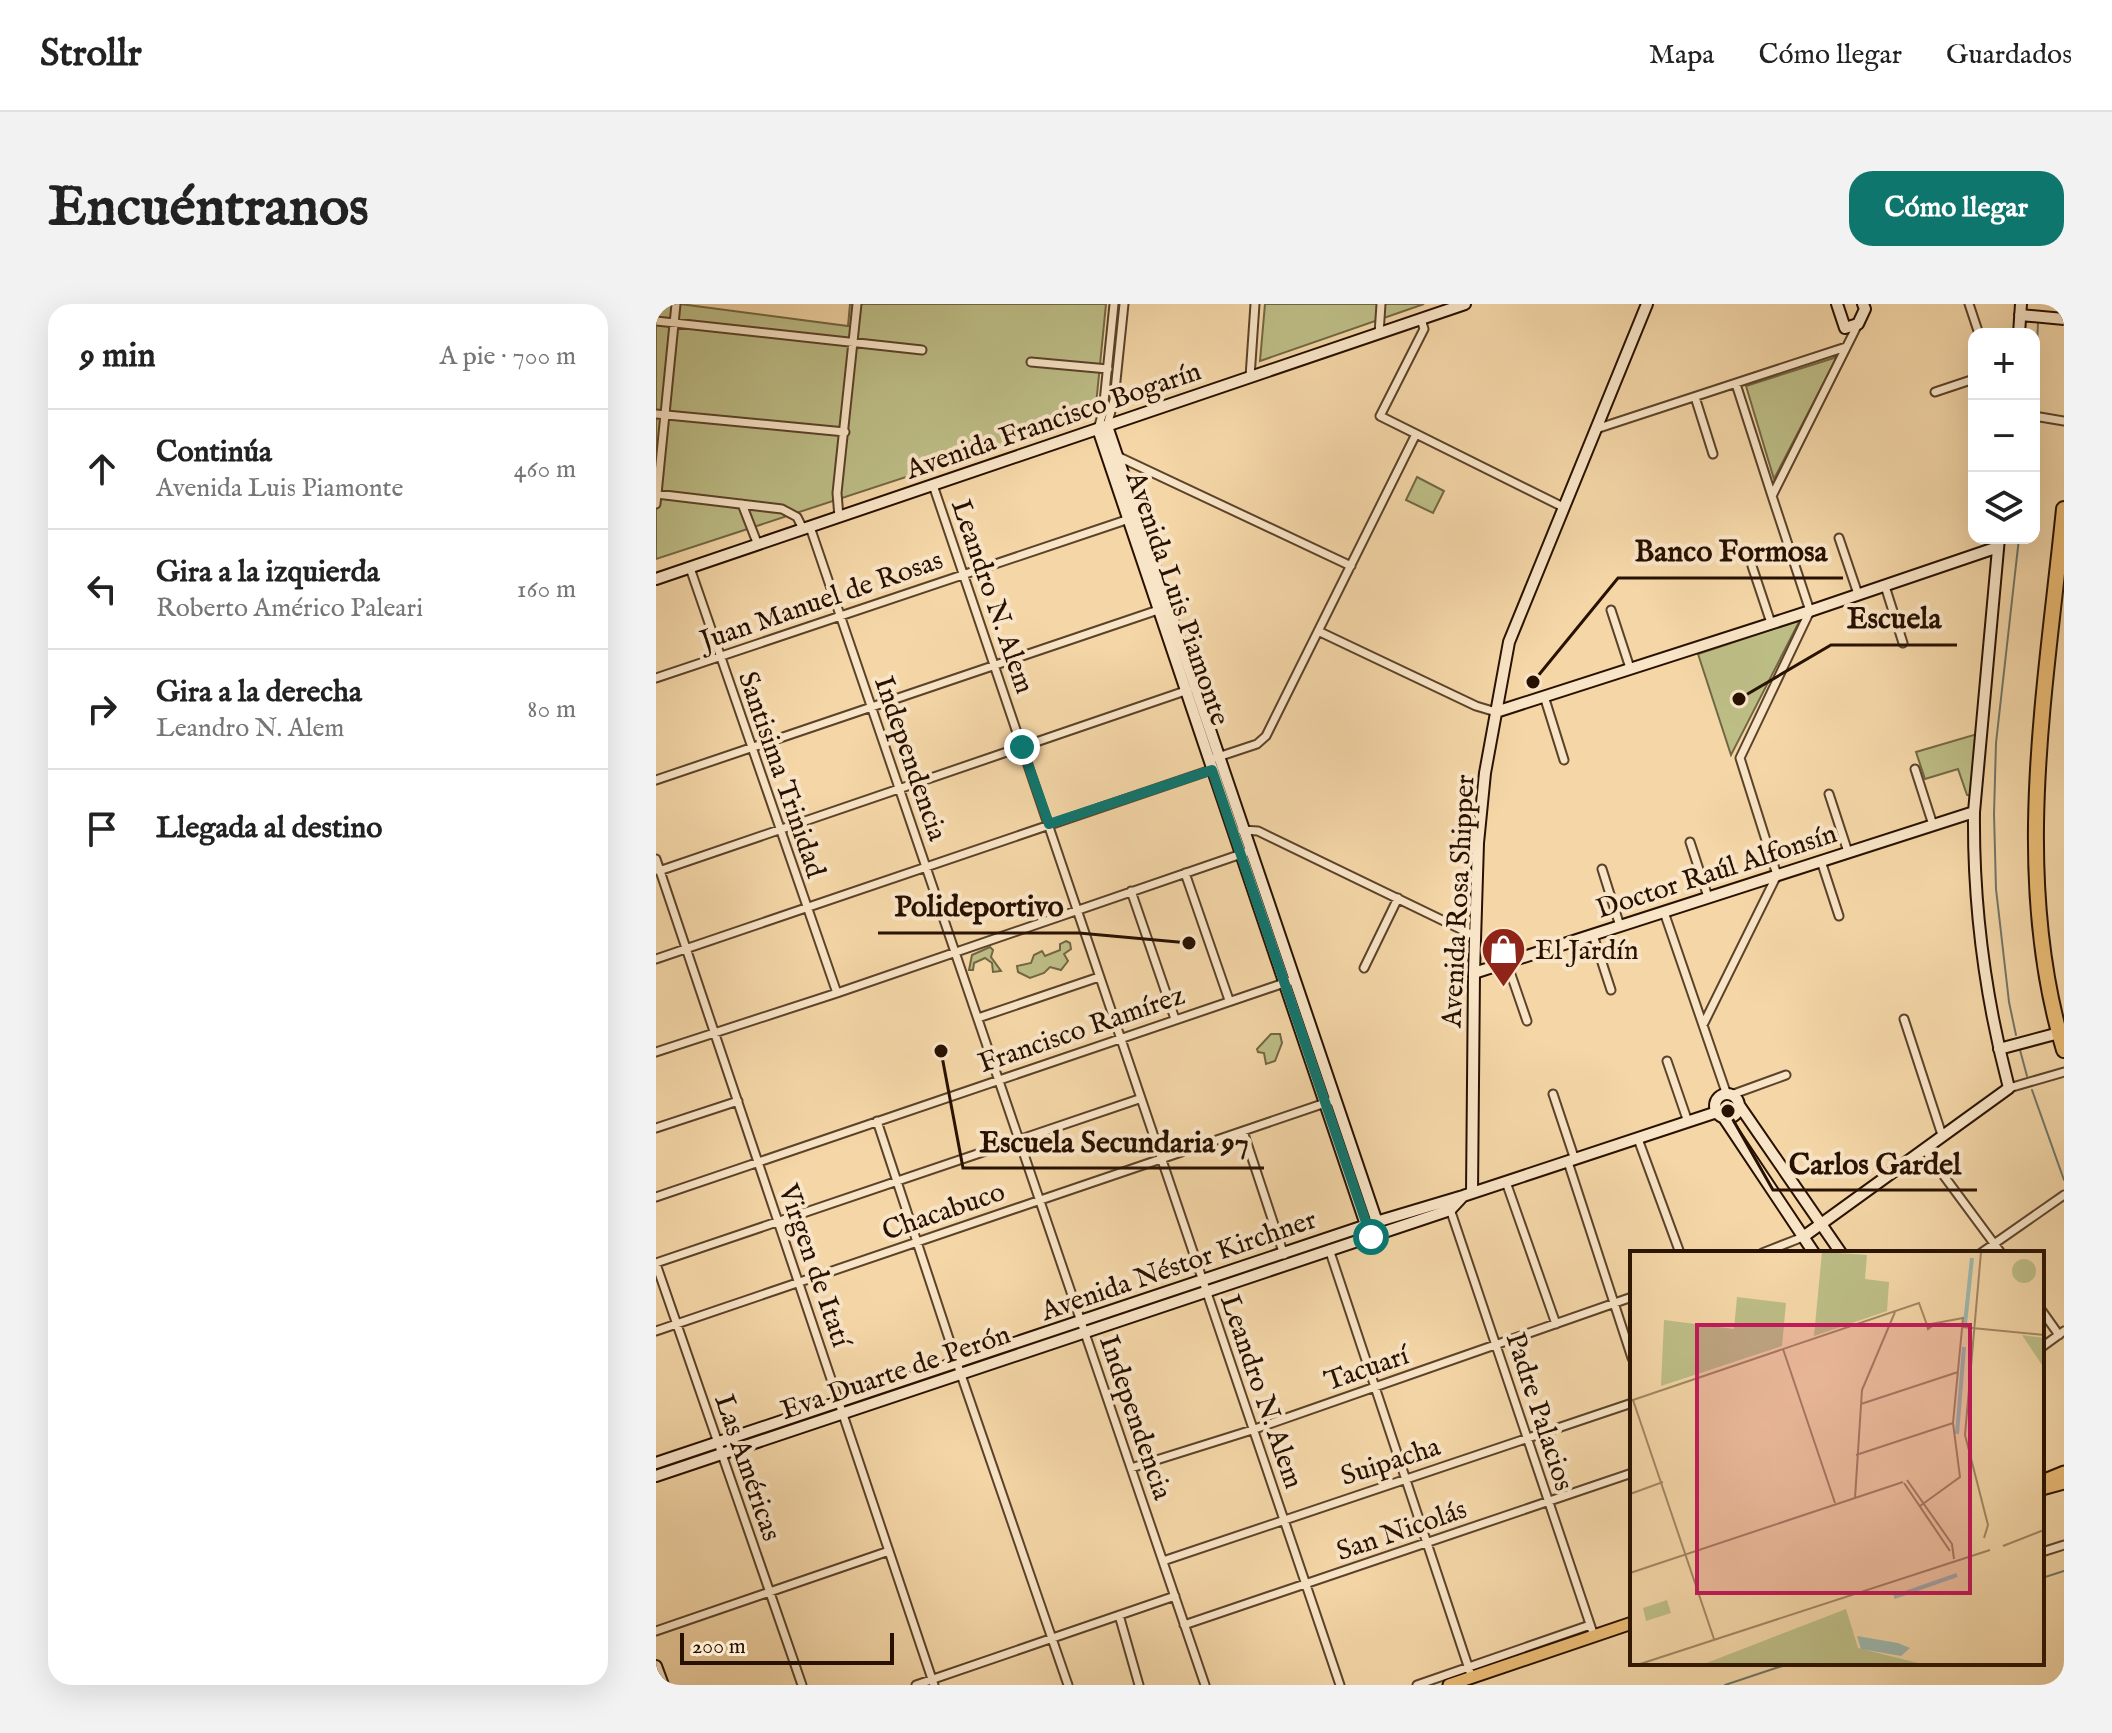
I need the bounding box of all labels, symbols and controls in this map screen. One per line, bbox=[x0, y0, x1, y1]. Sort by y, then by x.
text: Strollr bbox=[40, 31, 142, 79]
text: Mapa bbox=[1649, 38, 1714, 73]
text: Cómo llegar bbox=[1758, 38, 1902, 73]
text: Guardados bbox=[1946, 38, 2072, 73]
button: Cómo llegar bbox=[1849, 171, 2064, 246]
text: Encuéntranos bbox=[48, 173, 369, 244]
map controls bbox=[1968, 328, 2040, 544]
button: + bbox=[1968, 328, 2040, 400]
text: 9 min bbox=[80, 335, 156, 378]
text: A pie · 700 m bbox=[439, 340, 576, 373]
street label: Avenida Francisco Bogarín bbox=[901, 354, 1206, 489]
button: − bbox=[1968, 400, 2040, 472]
text: Continúa bbox=[156, 434, 272, 472]
icon: ahead bbox=[80, 447, 124, 491]
text: 460 m bbox=[514, 453, 576, 486]
street label: Avenida Luis Piamonte bbox=[1116, 466, 1237, 731]
text: Avenida Luis Piamonte bbox=[156, 472, 403, 505]
button: layers bbox=[1968, 472, 2040, 544]
street label: Leandro N. Alem bbox=[942, 495, 1041, 698]
callout: Banco Formosa bbox=[1618, 524, 1843, 578]
text: Banco Formosa bbox=[1634, 534, 1829, 572]
street label: Juan Manuel de Rosas bbox=[693, 543, 948, 660]
text: Gira a la izquierda bbox=[156, 554, 380, 592]
icon: left bbox=[80, 567, 124, 611]
text: 160 m bbox=[517, 573, 576, 606]
callout: Escuela bbox=[1831, 591, 1957, 645]
text: Roberto Américo Paleari bbox=[156, 592, 423, 625]
text: Escuela bbox=[1847, 601, 1942, 639]
street label: Santisima Trinidad bbox=[729, 667, 832, 883]
street label: Independencia bbox=[865, 672, 954, 847]
text: Gira a la derecha bbox=[156, 674, 362, 712]
icon: right bbox=[80, 687, 124, 731]
text: 80 m bbox=[527, 693, 576, 726]
text: Leandro N. Alem bbox=[156, 712, 344, 745]
route end bbox=[1004, 729, 1040, 765]
street label: Avenida Rosa Shipper bbox=[1435, 774, 1484, 1030]
icon: arrive bbox=[80, 807, 124, 851]
text: Llegada al destino bbox=[156, 810, 382, 848]
street label: Doctor Raúl Alfonsín bbox=[1592, 817, 1842, 928]
callout: Polideportivo bbox=[878, 879, 1079, 933]
text: Polideportivo bbox=[894, 889, 1064, 927]
shop icon: El Jardín bbox=[1480, 925, 1528, 988]
place label: El Jardín bbox=[1535, 934, 1639, 969]
street label: Francisco Ramírez bbox=[974, 979, 1190, 1082]
callout: Escuela Secundaria 97 bbox=[963, 1114, 1264, 1168]
text: Escuela Secundaria 97 bbox=[979, 1125, 1249, 1163]
callout: Carlos Gardel bbox=[1773, 1136, 1977, 1190]
text: Carlos Gardel bbox=[1789, 1147, 1962, 1185]
street label: Chacabuco bbox=[878, 1175, 1010, 1250]
street label: Virgen de Itatí bbox=[769, 1179, 858, 1353]
street label: Avenida Néstor Kirchner bbox=[1036, 1203, 1321, 1330]
route start bbox=[1353, 1219, 1389, 1255]
inset map bbox=[1630, 1251, 2044, 1665]
street label: Leandro N. Alem bbox=[1211, 1290, 1310, 1493]
street label: Eva Duarte de Perón bbox=[776, 1318, 1015, 1429]
street label: Padre Palacios bbox=[1497, 1328, 1581, 1495]
street label: Independencia bbox=[1090, 1331, 1179, 1506]
street label: Tacuarí bbox=[1320, 1338, 1415, 1400]
street label: Las Américas bbox=[705, 1390, 788, 1546]
street label: Suipacha bbox=[1337, 1430, 1446, 1495]
street label: San Nicolás bbox=[1332, 1493, 1472, 1570]
scale bar bbox=[680, 1629, 894, 1665]
text: 200 m bbox=[692, 1633, 746, 1661]

